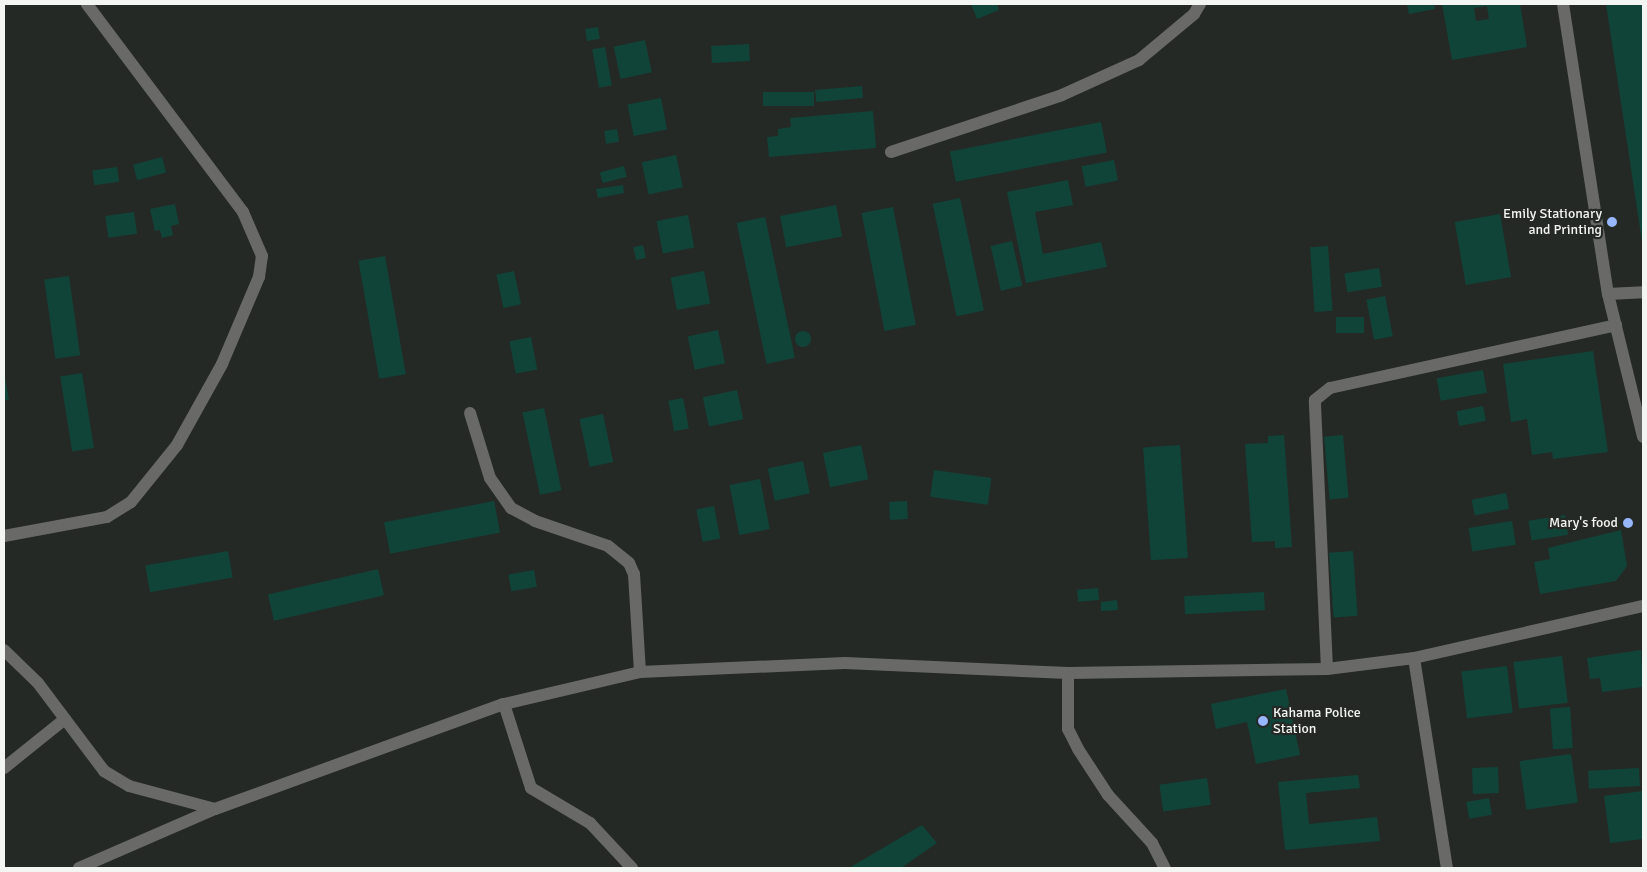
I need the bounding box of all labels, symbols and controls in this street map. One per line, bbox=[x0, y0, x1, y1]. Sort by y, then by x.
place label: Emily Stationary and Printing bbox=[1503, 206, 1602, 238]
marker: Emily Stationary and Printing bbox=[1606, 216, 1618, 228]
place label: Mary's food bbox=[1549, 515, 1618, 531]
marker: Mary's food bbox=[1622, 517, 1634, 529]
place label: Kahama Police Station bbox=[1273, 705, 1361, 738]
marker: Kahama Police Station bbox=[1257, 715, 1269, 727]

